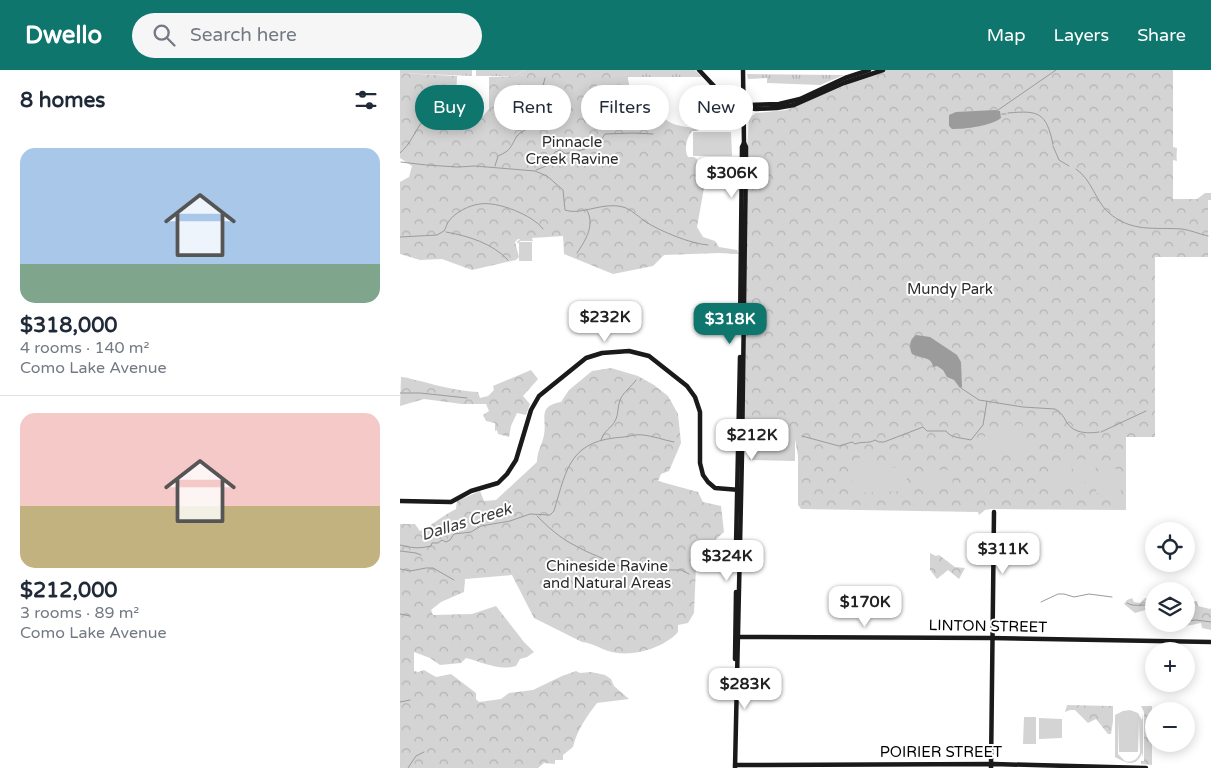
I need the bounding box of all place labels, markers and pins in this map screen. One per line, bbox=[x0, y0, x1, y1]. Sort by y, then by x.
pin: $306K bbox=[697, 156, 767, 199]
pin: $232K bbox=[570, 300, 640, 343]
pin: $318K bbox=[695, 302, 765, 345]
pin: $212K bbox=[717, 418, 787, 461]
pin: $311K bbox=[968, 532, 1038, 575]
pin: $324K bbox=[692, 540, 762, 582]
pin: $170K bbox=[830, 586, 900, 628]
pin: $283K bbox=[710, 668, 780, 710]

